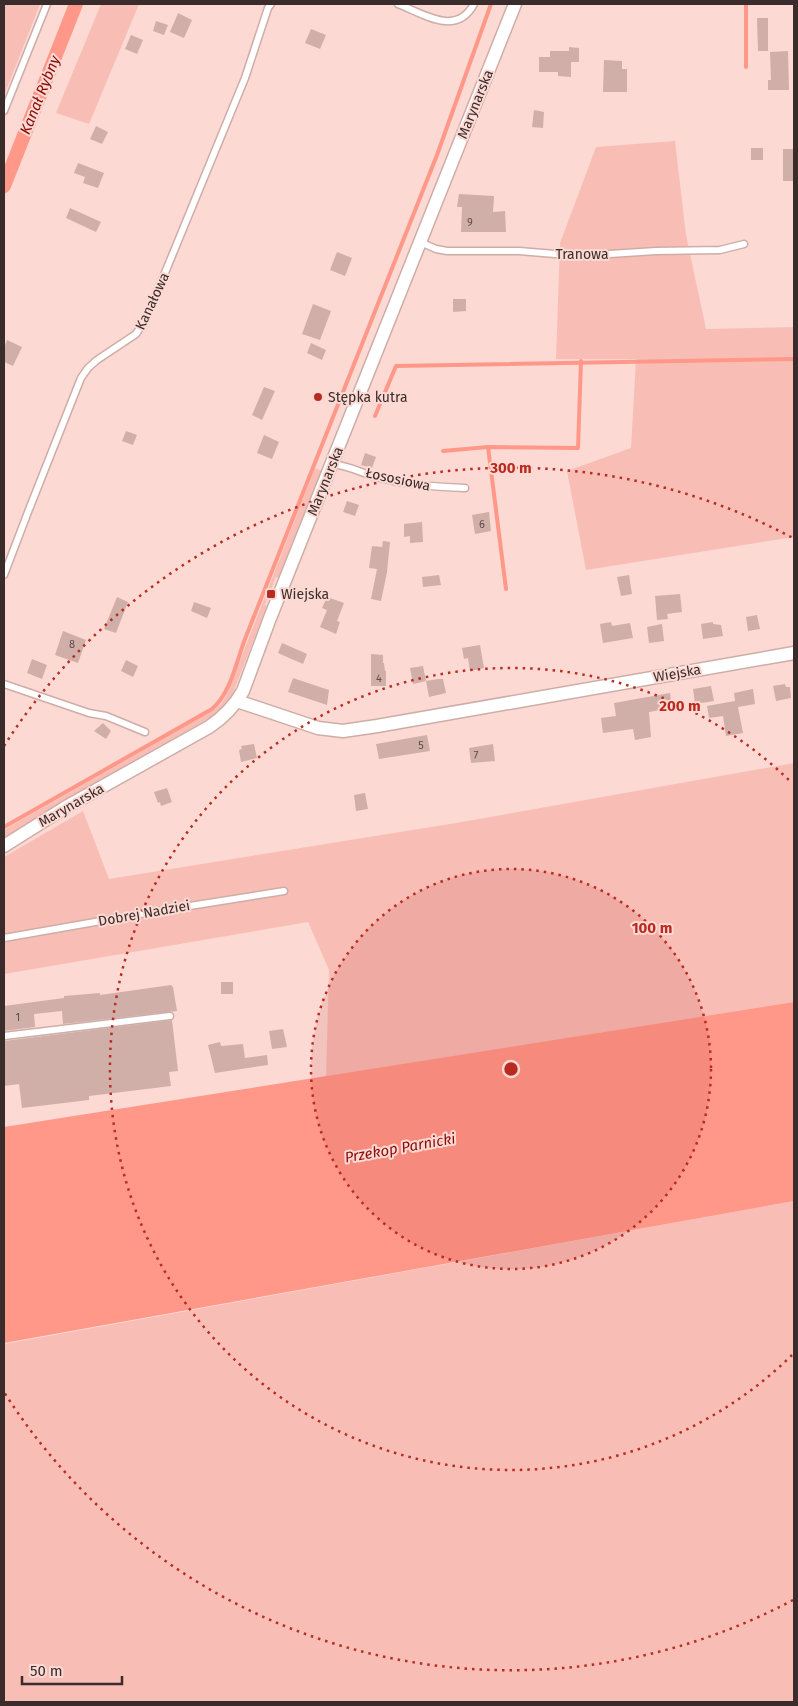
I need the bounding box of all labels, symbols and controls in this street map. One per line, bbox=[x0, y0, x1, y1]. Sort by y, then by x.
water label: Kanał Rybny bbox=[16, 52, 64, 137]
street label: Marynarska bbox=[454, 67, 497, 141]
house number: 9 bbox=[467, 216, 473, 229]
street label: Tranowa bbox=[555, 246, 609, 263]
street label: Kanałowa bbox=[132, 270, 173, 333]
place label: Stępka kutra bbox=[328, 389, 408, 406]
marker: Stępka kutra bbox=[312, 391, 324, 403]
street label: Marynarska bbox=[304, 444, 347, 518]
text: 300 m bbox=[489, 459, 532, 477]
street label: Łososiowa bbox=[364, 464, 432, 495]
house number: 6 bbox=[479, 518, 485, 531]
place label: Wiejska bbox=[281, 586, 329, 603]
marker: Wiejska bbox=[265, 588, 277, 600]
house number: 8 bbox=[69, 638, 75, 651]
street label: Wiejska bbox=[652, 661, 702, 686]
house number: 4 bbox=[376, 672, 382, 685]
text: 200 m bbox=[659, 697, 701, 715]
house number: 5 bbox=[418, 739, 424, 752]
house number: 7 bbox=[474, 749, 479, 762]
street label: Marynarska bbox=[35, 780, 107, 831]
street label: Dobrej Nadziei bbox=[97, 897, 191, 930]
text: 100 m bbox=[632, 919, 672, 937]
house number: 1 bbox=[16, 1011, 20, 1024]
centre of rings bbox=[502, 1060, 520, 1078]
water label: Przekop Parnicki bbox=[343, 1129, 457, 1167]
scale bar bbox=[22, 1654, 122, 1686]
text: 50 m bbox=[30, 1662, 63, 1680]

